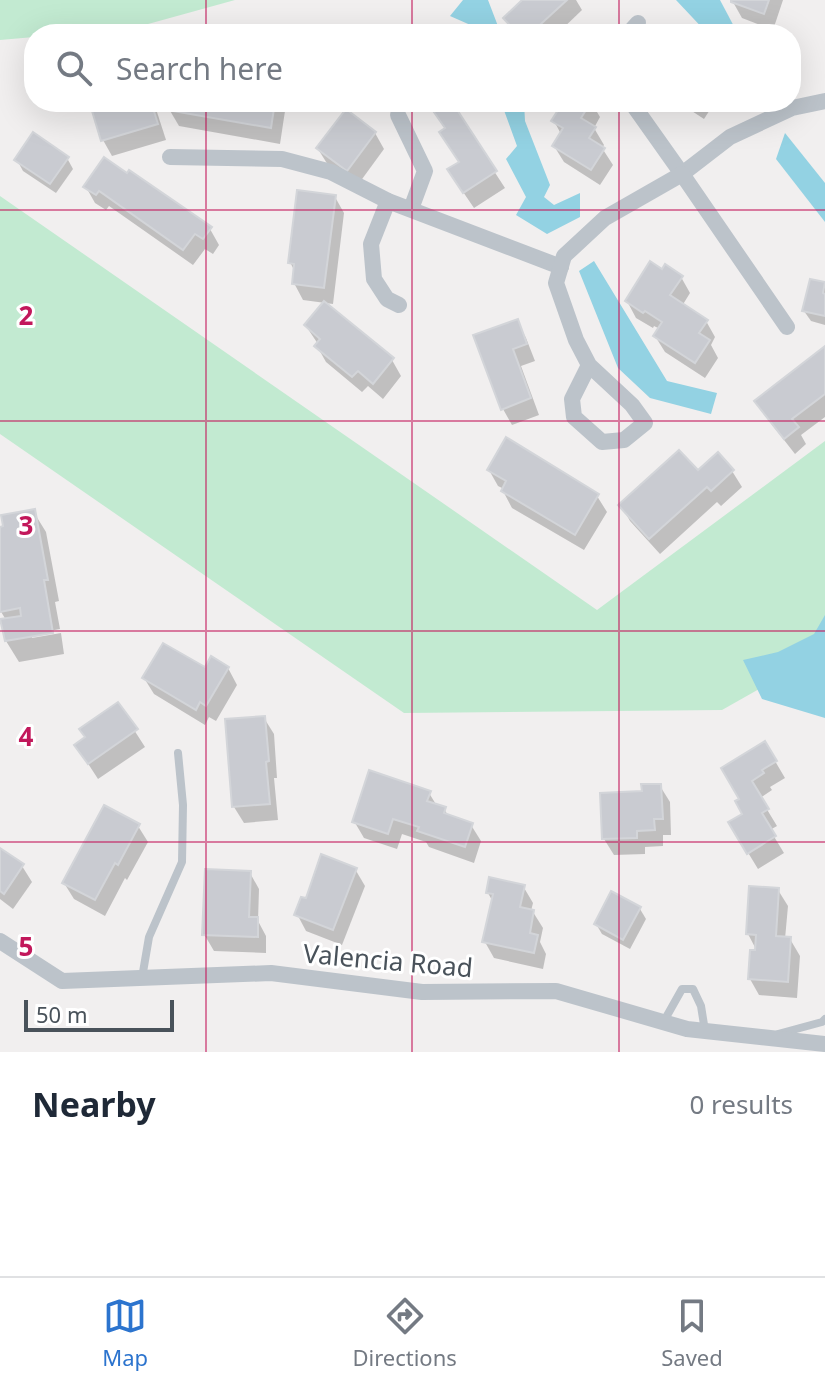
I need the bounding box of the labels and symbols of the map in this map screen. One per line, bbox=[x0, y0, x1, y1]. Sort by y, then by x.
text: 2 bbox=[19, 297, 34, 333]
text: 3 bbox=[19, 507, 33, 543]
text: 4 bbox=[19, 718, 34, 754]
text: 5 bbox=[19, 928, 33, 964]
street label: Valencia Road bbox=[302, 935, 474, 985]
scale bar bbox=[24, 996, 174, 1032]

